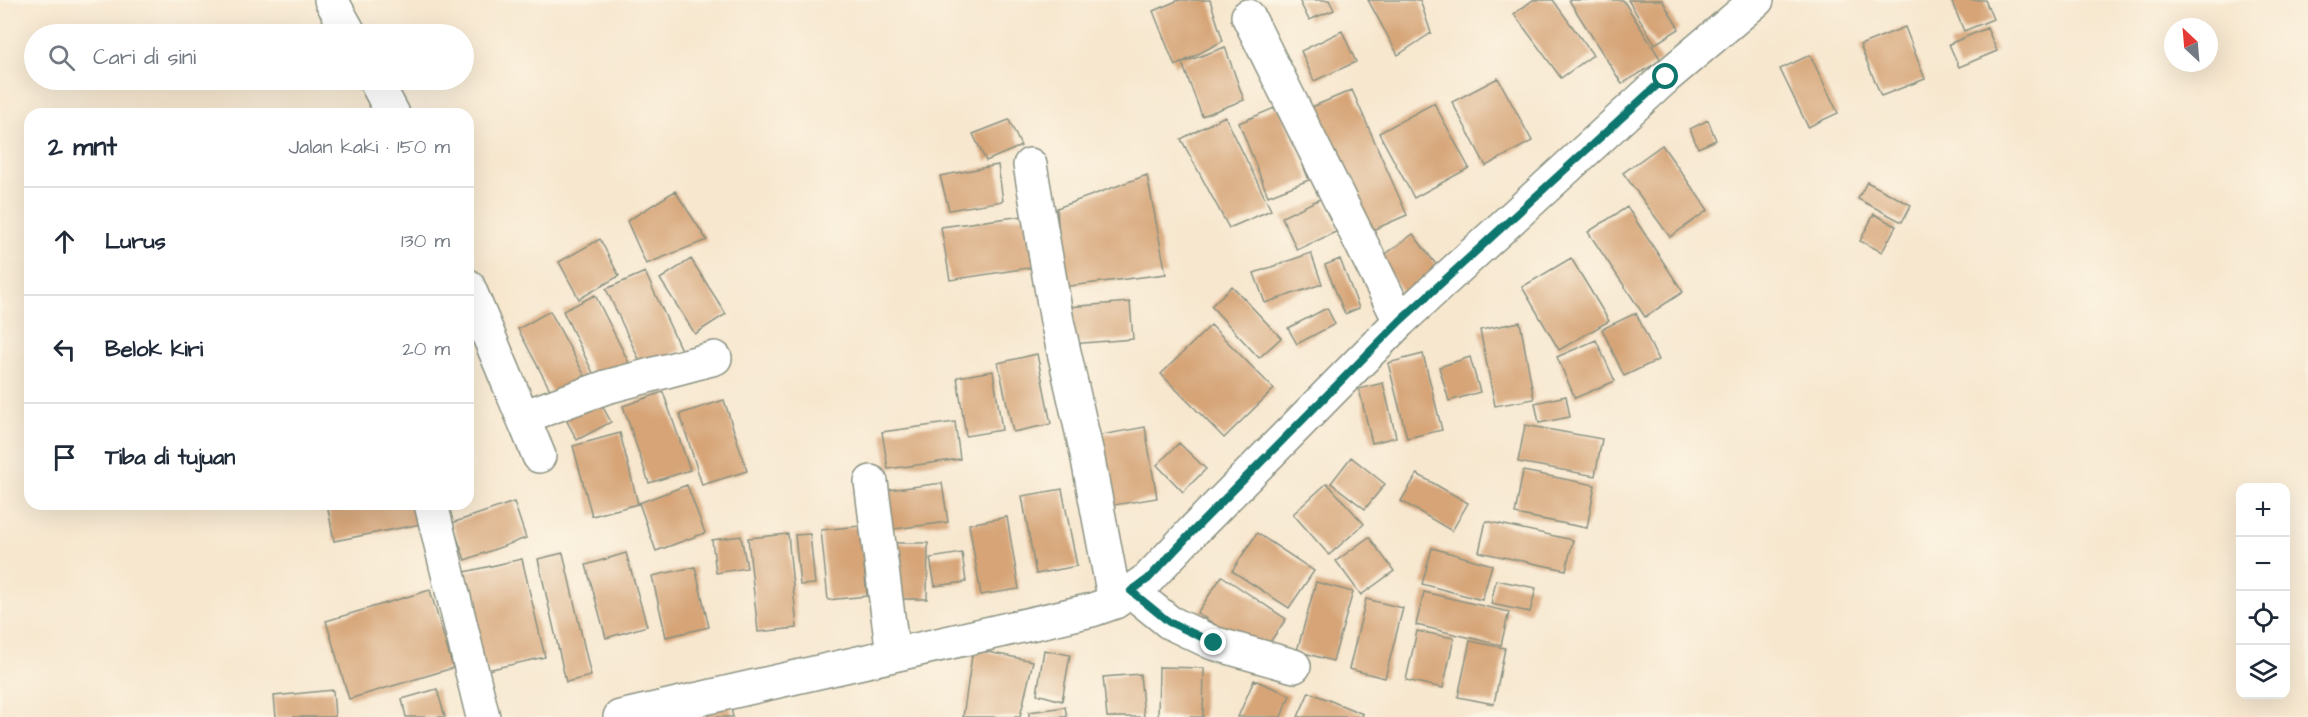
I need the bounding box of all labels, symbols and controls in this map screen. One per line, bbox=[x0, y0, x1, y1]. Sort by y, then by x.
north arrow bbox=[2164, 18, 2218, 72]
search box bbox=[24, 24, 474, 90]
icon: search bbox=[45, 41, 78, 74]
text: Cari di sini bbox=[93, 42, 196, 73]
route start bbox=[1652, 63, 1678, 89]
text: 2 mnt bbox=[48, 129, 117, 165]
text: Jalan kaki · 150 m bbox=[288, 133, 450, 161]
icon: ahead bbox=[48, 225, 81, 258]
text: Lurus bbox=[105, 226, 166, 257]
text: 130 m bbox=[401, 227, 450, 255]
icon: left bbox=[48, 333, 81, 366]
text: Belok kiri bbox=[105, 334, 203, 365]
text: 20 m bbox=[402, 335, 450, 363]
icon: arrive bbox=[48, 441, 81, 474]
text: Tiba di tujuan bbox=[105, 442, 235, 473]
map controls bbox=[2236, 483, 2290, 699]
button: + bbox=[2236, 483, 2290, 537]
button: − bbox=[2236, 537, 2290, 591]
button: locate bbox=[2236, 591, 2290, 645]
route end bbox=[1200, 629, 1226, 655]
button: layers bbox=[2236, 645, 2290, 699]

